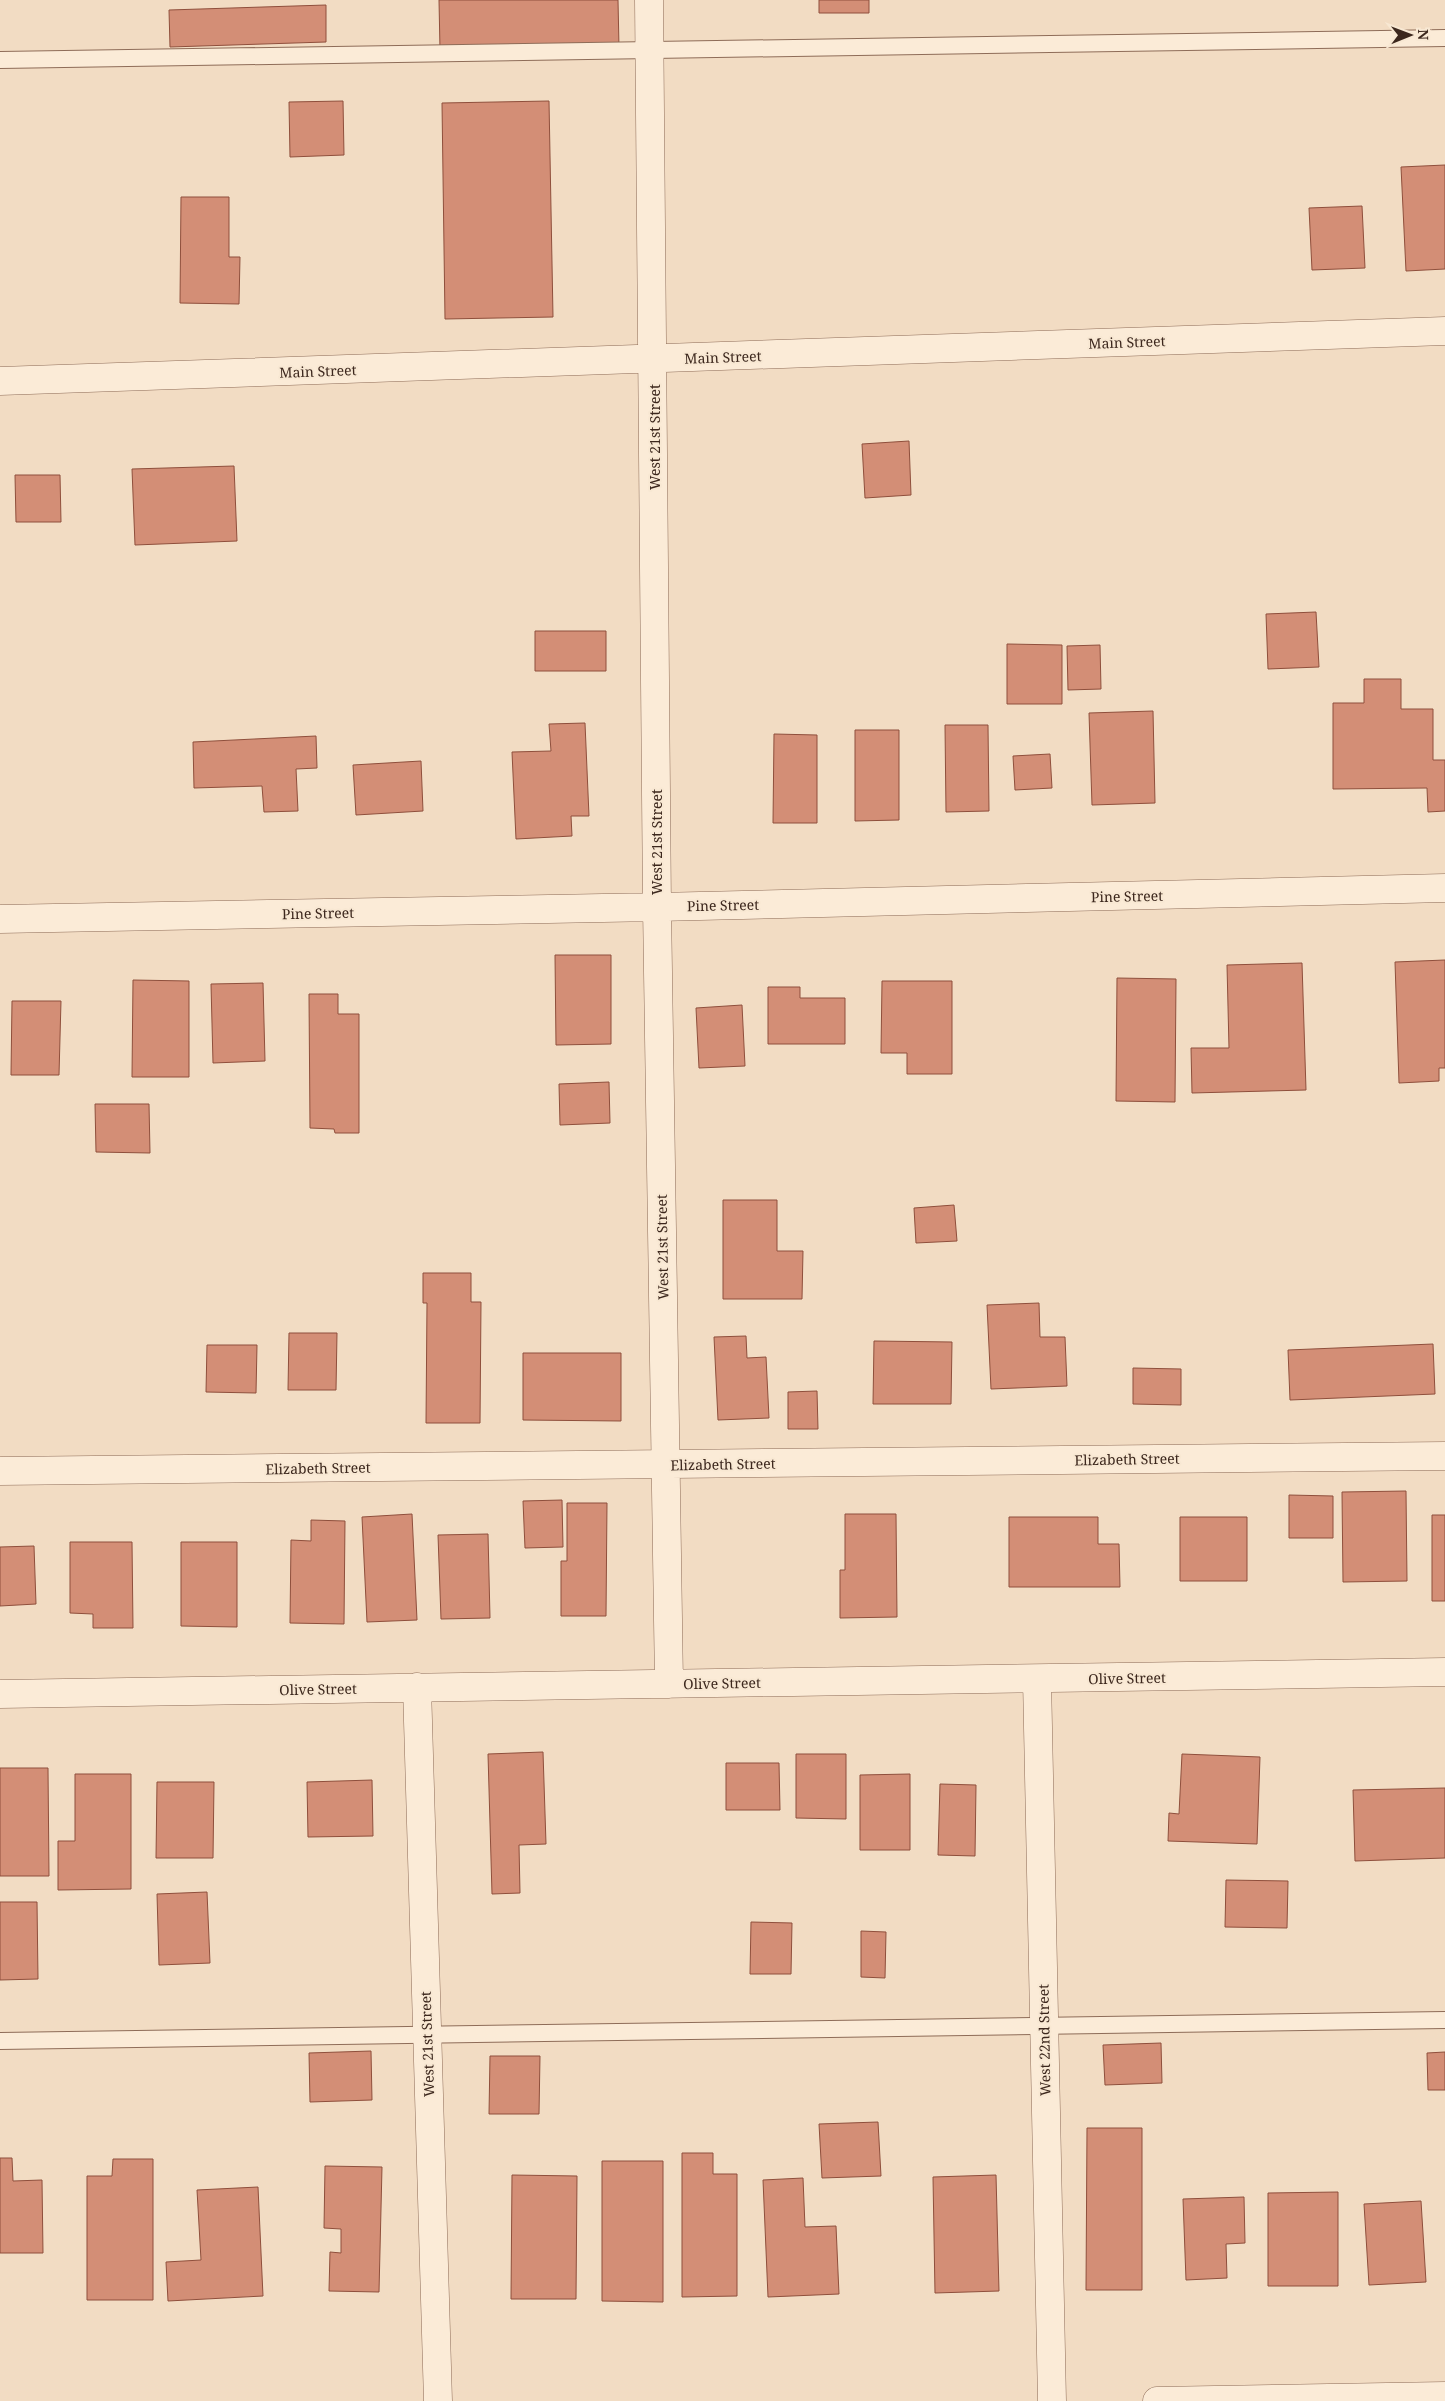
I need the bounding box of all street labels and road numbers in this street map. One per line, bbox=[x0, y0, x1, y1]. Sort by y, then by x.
street label: Main Street bbox=[1088, 331, 1166, 353]
street label: Main Street bbox=[684, 346, 762, 368]
street label: Main Street bbox=[279, 360, 357, 382]
street label: West 21st Street bbox=[645, 384, 664, 490]
street label: West 21st Street bbox=[647, 789, 666, 895]
street label: Pine Street bbox=[1091, 886, 1163, 906]
street label: Pine Street bbox=[687, 895, 759, 915]
street label: Pine Street bbox=[282, 903, 354, 923]
street label: West 21st Street bbox=[652, 1194, 672, 1300]
street label: Elizabeth Street bbox=[1074, 1449, 1180, 1469]
street label: Elizabeth Street bbox=[670, 1454, 776, 1474]
street label: Elizabeth Street bbox=[265, 1458, 371, 1478]
street label: Olive Street bbox=[1088, 1668, 1166, 1688]
street label: Olive Street bbox=[683, 1673, 761, 1693]
street label: Olive Street bbox=[279, 1679, 357, 1699]
street label: West 22nd Street bbox=[1034, 1984, 1054, 2096]
street label: West 21st Street bbox=[416, 1991, 438, 2097]

